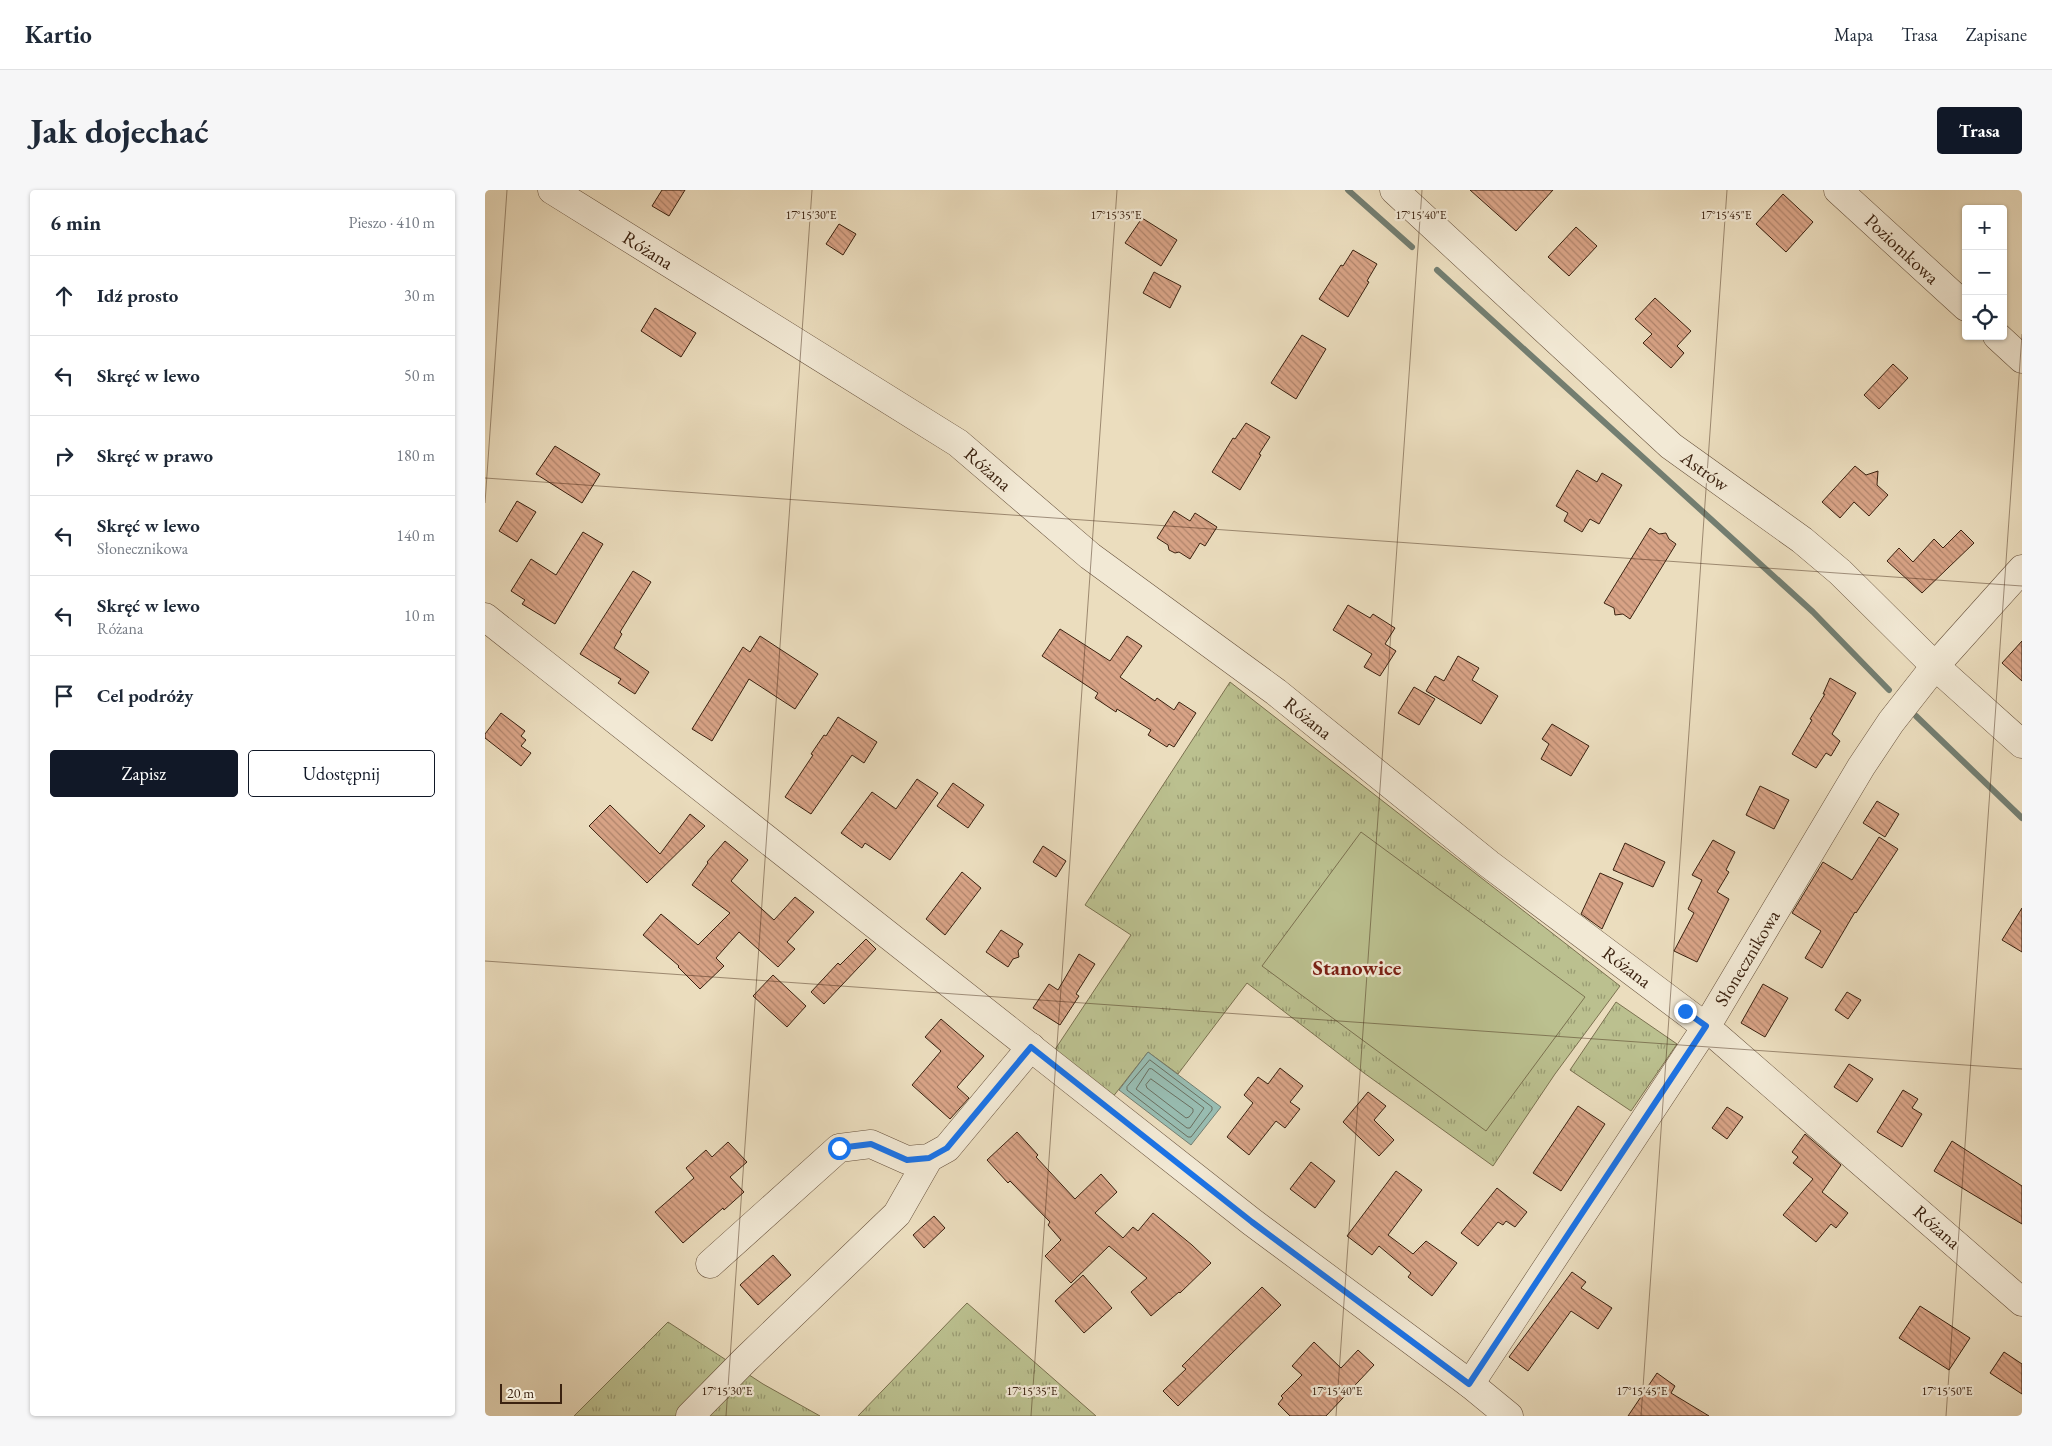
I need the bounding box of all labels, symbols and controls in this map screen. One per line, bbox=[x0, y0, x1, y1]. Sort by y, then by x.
text: Kartio bbox=[25, 19, 92, 50]
text: Mapa bbox=[1834, 23, 1873, 46]
text: Trasa bbox=[1901, 23, 1938, 46]
text: Zapisane bbox=[1966, 23, 2027, 46]
button: Trasa bbox=[1937, 107, 2022, 154]
text: Jak dojechać bbox=[30, 108, 209, 153]
map controls bbox=[1962, 205, 2007, 340]
button: + bbox=[1962, 205, 2007, 250]
text: 17°15'30"E bbox=[785, 207, 837, 223]
text: 17°15'35"E bbox=[1090, 207, 1142, 223]
text: 17°15'40"E bbox=[1395, 207, 1447, 223]
text: 17°15'45"E bbox=[1700, 207, 1752, 223]
street label: Poziomkowa bbox=[1859, 208, 1945, 290]
text: 6 min bbox=[50, 209, 101, 236]
text: Pieszo · 410 m bbox=[349, 212, 435, 233]
street label: Różana bbox=[618, 225, 678, 275]
button: − bbox=[1962, 250, 2007, 295]
icon: ahead bbox=[50, 282, 78, 310]
text: Idź prosto bbox=[97, 283, 178, 308]
text: 30 m bbox=[404, 285, 435, 306]
button: locate bbox=[1962, 295, 2007, 340]
icon: left bbox=[50, 362, 78, 390]
text: Skręć w lewo bbox=[97, 363, 200, 388]
text: 50 m bbox=[404, 365, 435, 386]
icon: right bbox=[50, 442, 78, 470]
street label: Różana bbox=[959, 442, 1017, 497]
text: Skręć w prawo bbox=[97, 443, 213, 468]
text: 180 m bbox=[396, 445, 435, 466]
street label: Astrów bbox=[1675, 445, 1735, 497]
text: Skręć w lewo bbox=[97, 513, 200, 538]
icon: left bbox=[50, 522, 78, 550]
text: 140 m bbox=[396, 525, 435, 546]
text: Słonecznikowa bbox=[97, 538, 188, 559]
text: Skręć w lewo bbox=[97, 593, 200, 618]
icon: left bbox=[50, 602, 78, 630]
text: 10 m bbox=[404, 605, 435, 626]
text: Różana bbox=[97, 618, 143, 639]
icon: arrive bbox=[50, 682, 78, 710]
text: Cel podróży bbox=[97, 683, 193, 708]
street label: Różana bbox=[1279, 691, 1338, 745]
button: Zapisz bbox=[50, 750, 238, 797]
button: Udostępnij bbox=[248, 750, 435, 797]
street label: Słonecznikowa bbox=[1708, 905, 1786, 1011]
street label: Różana bbox=[1598, 940, 1657, 994]
district label: Stanowice bbox=[1313, 954, 1402, 981]
route end bbox=[1674, 1000, 1697, 1023]
route start bbox=[828, 1137, 851, 1160]
street label: Różana bbox=[1908, 1200, 1966, 1255]
scale bar bbox=[500, 1381, 563, 1404]
text: 17°15'30"E bbox=[701, 1383, 753, 1399]
text: 17°15'35"E bbox=[1006, 1383, 1058, 1399]
text: 17°15'40"E bbox=[1311, 1383, 1363, 1399]
text: 17°15'45"E bbox=[1616, 1383, 1668, 1399]
text: 17°15'50"E bbox=[1921, 1383, 1973, 1399]
text: 20 m bbox=[507, 1384, 534, 1402]

